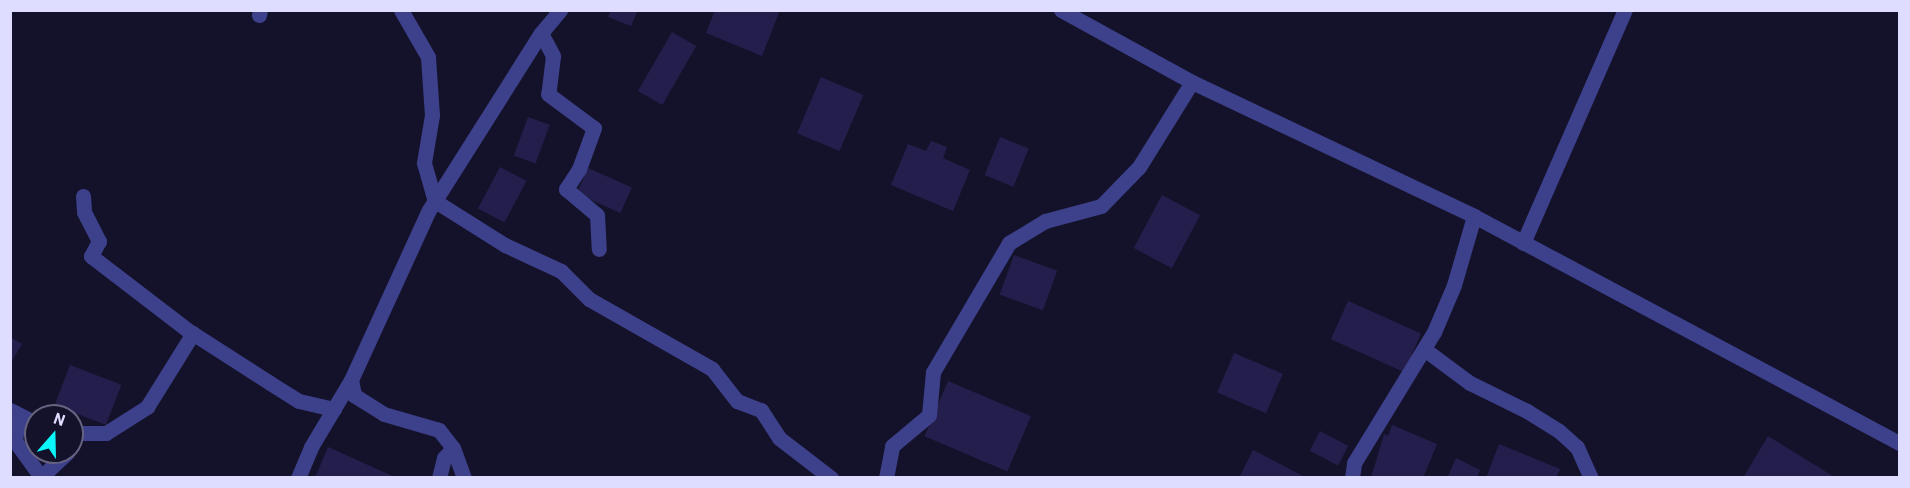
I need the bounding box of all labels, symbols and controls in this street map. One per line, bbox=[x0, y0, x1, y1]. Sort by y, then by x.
north arrow bbox=[24, 404, 84, 464]
text: N bbox=[51, 408, 68, 429]

